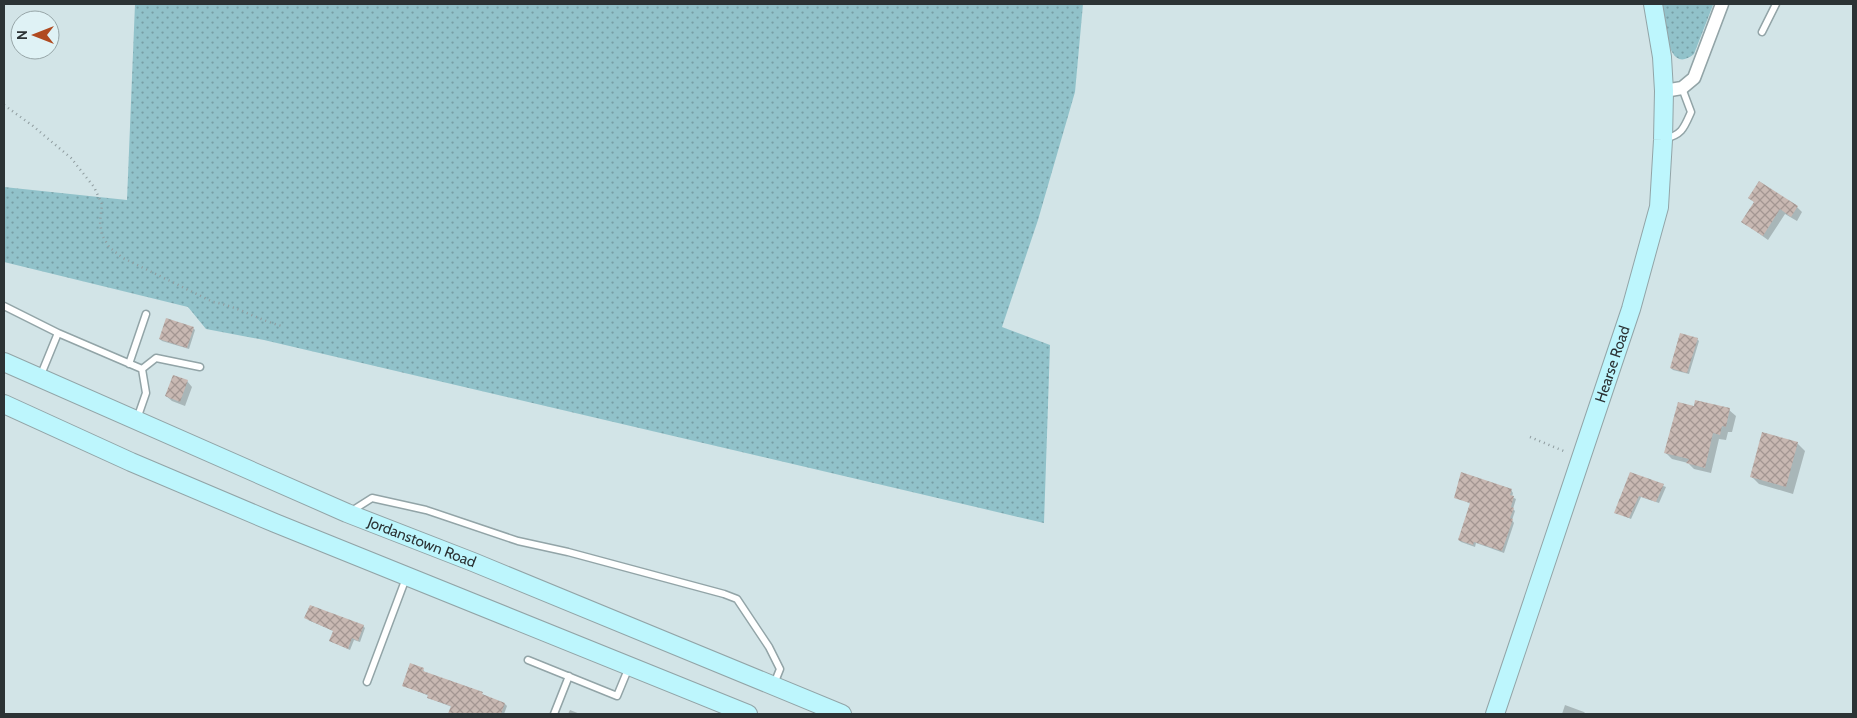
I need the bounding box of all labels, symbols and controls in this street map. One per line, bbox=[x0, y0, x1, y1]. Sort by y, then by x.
north arrow bbox=[10, 10, 60, 60]
text: N bbox=[13, 30, 31, 40]
street label: Hearse Road bbox=[1591, 323, 1634, 405]
street label: Jordanstown Road bbox=[364, 513, 479, 571]

